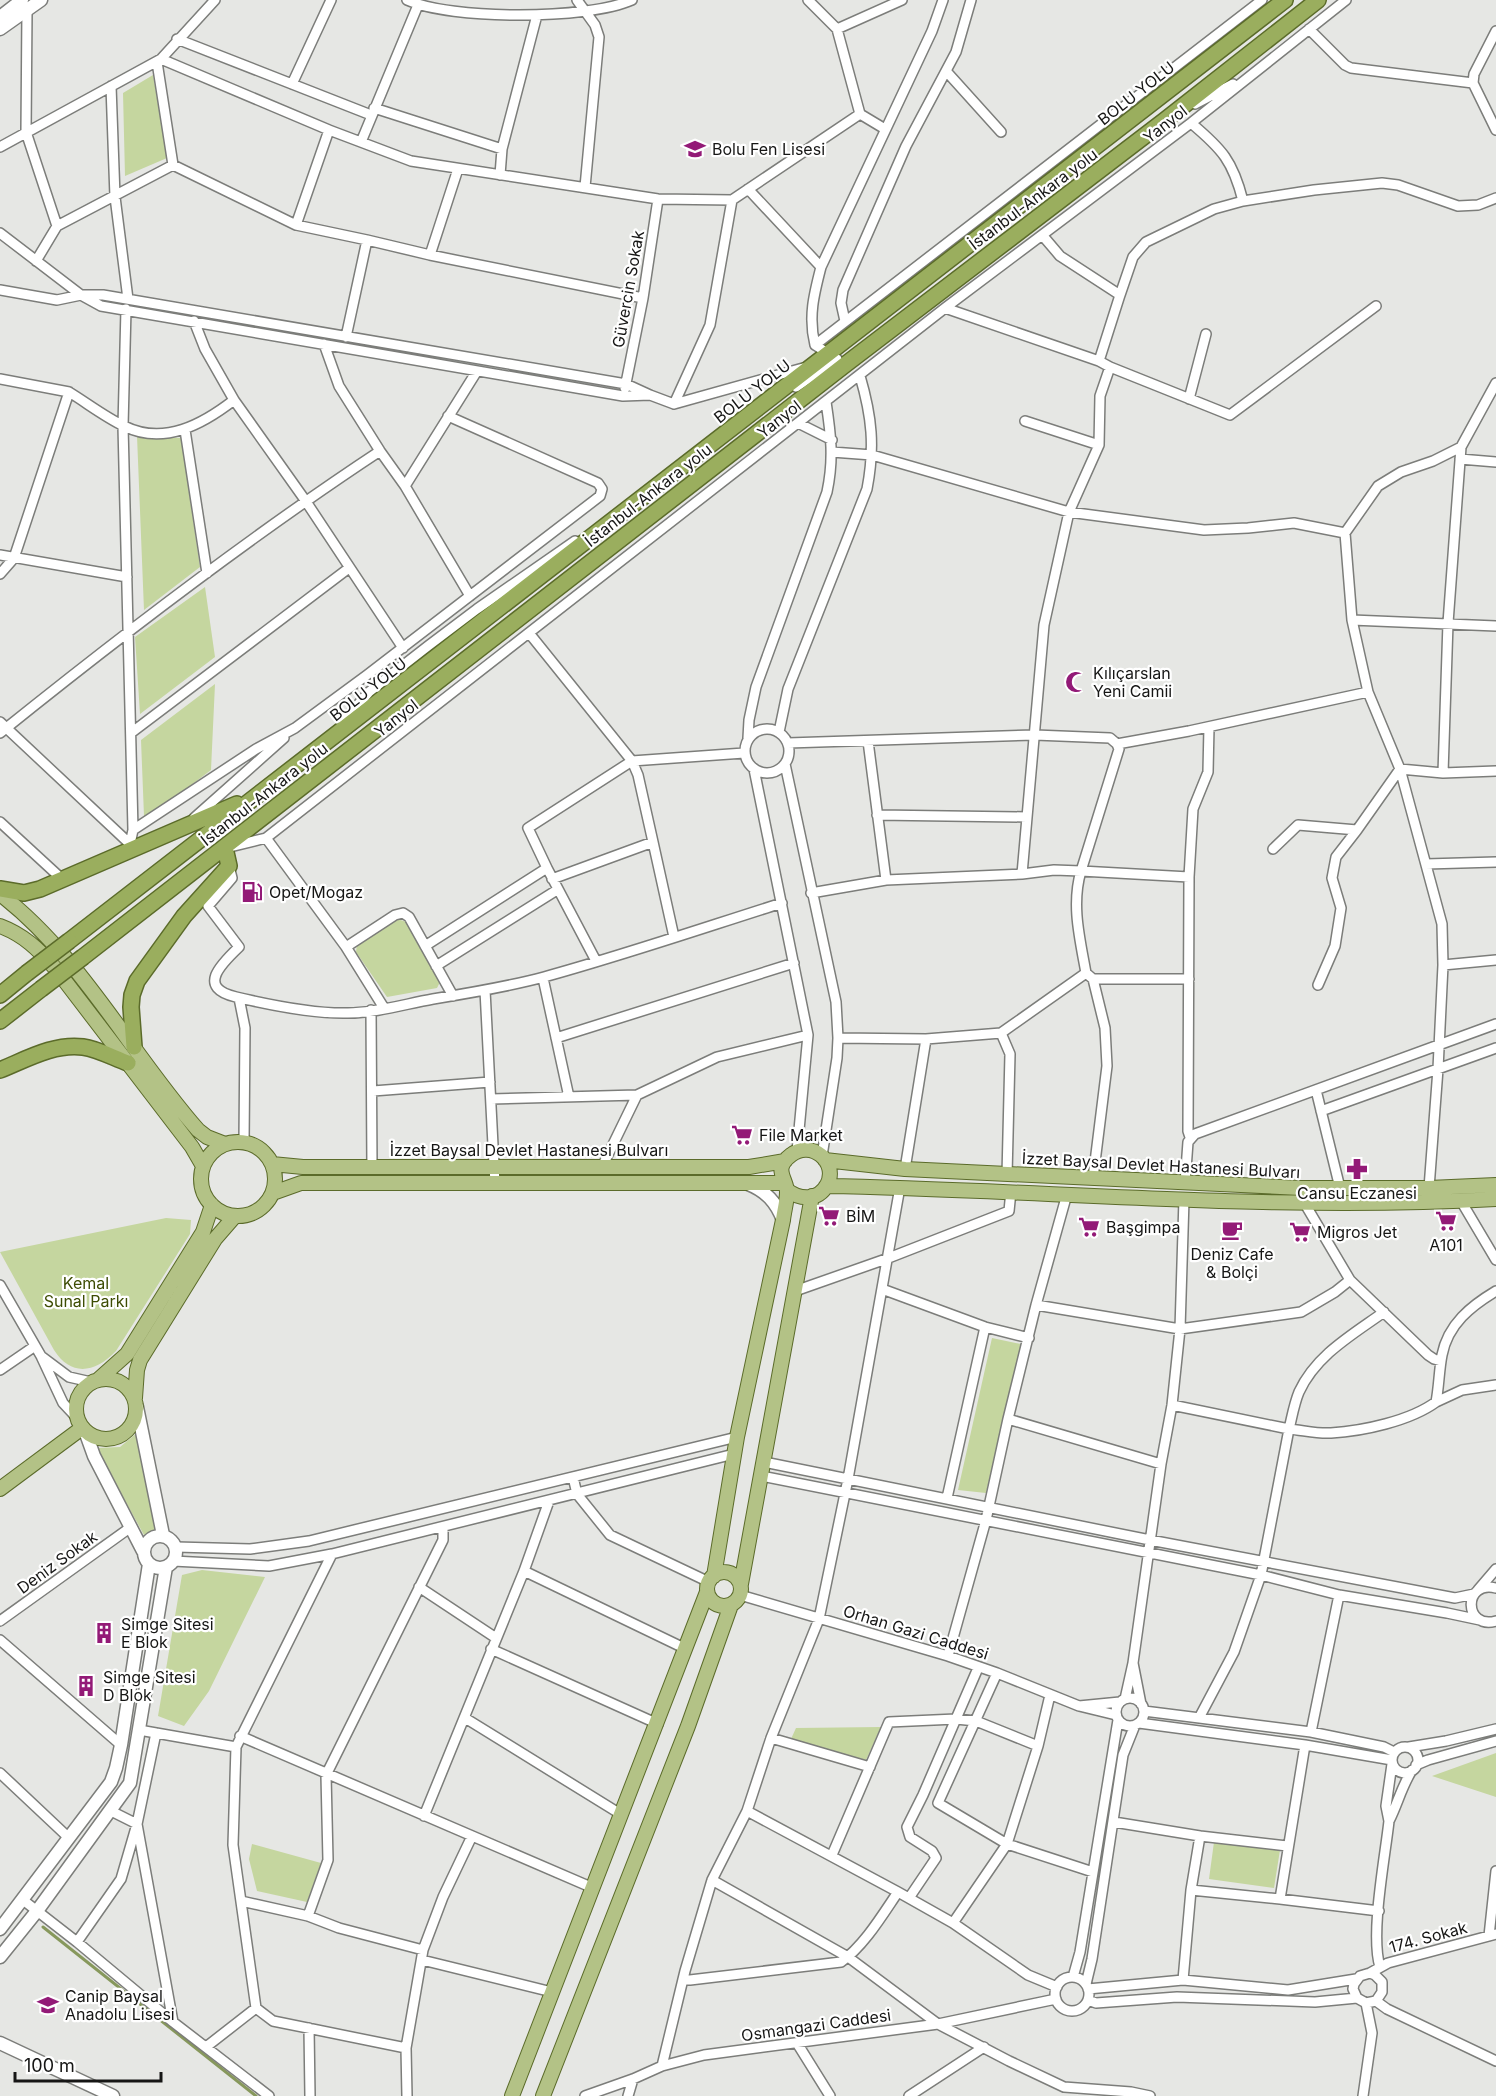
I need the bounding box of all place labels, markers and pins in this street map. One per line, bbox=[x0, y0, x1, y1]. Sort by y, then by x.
school or university icon: Bolu Fen Lisesi bbox=[683, 137, 707, 161]
place label: Bolu Fen Lisesi bbox=[712, 139, 825, 159]
place label: Kılıçarslan Yeni Camii bbox=[1093, 663, 1172, 701]
mosque icon: Kılıçarslan Yeni Camii bbox=[1064, 670, 1088, 694]
fuel station icon: Opet/Mogaz bbox=[240, 880, 264, 904]
place label: Opet/Mogaz bbox=[269, 882, 363, 902]
supermarket icon: File Market bbox=[730, 1123, 754, 1147]
place label: File Market bbox=[759, 1125, 843, 1145]
pharmacy icon: Cansu Eczanesi bbox=[1345, 1157, 1369, 1181]
place label: Cansu Eczanesi bbox=[1297, 1183, 1417, 1203]
supermarket icon: BİM bbox=[817, 1204, 841, 1228]
place label: BİM bbox=[846, 1206, 875, 1226]
supermarket icon: A101 bbox=[1434, 1209, 1458, 1233]
supermarket icon: Başgimpa bbox=[1077, 1215, 1101, 1239]
place label: Başgimpa bbox=[1106, 1217, 1181, 1237]
cafe icon: Deniz Cafe & Bolçi bbox=[1220, 1218, 1244, 1242]
supermarket icon: Migros Jet bbox=[1288, 1220, 1312, 1244]
place label: Migros Jet bbox=[1317, 1222, 1397, 1242]
place label: A101 bbox=[1429, 1235, 1463, 1255]
place label: Deniz Cafe & Bolçi bbox=[1191, 1244, 1274, 1282]
place label: Simge Sitesi E Blok bbox=[121, 1614, 214, 1652]
building icon: Simge Sitesi E Blok bbox=[92, 1621, 116, 1645]
place label: Simge Sitesi D Blok bbox=[103, 1667, 196, 1705]
building icon: Simge Sitesi D Blok bbox=[74, 1674, 98, 1698]
place label: Canip Baysal Anadolu Lisesi bbox=[65, 1986, 175, 2024]
school or university icon: Canip Baysal Anadolu Lisesi bbox=[36, 1993, 60, 2017]

